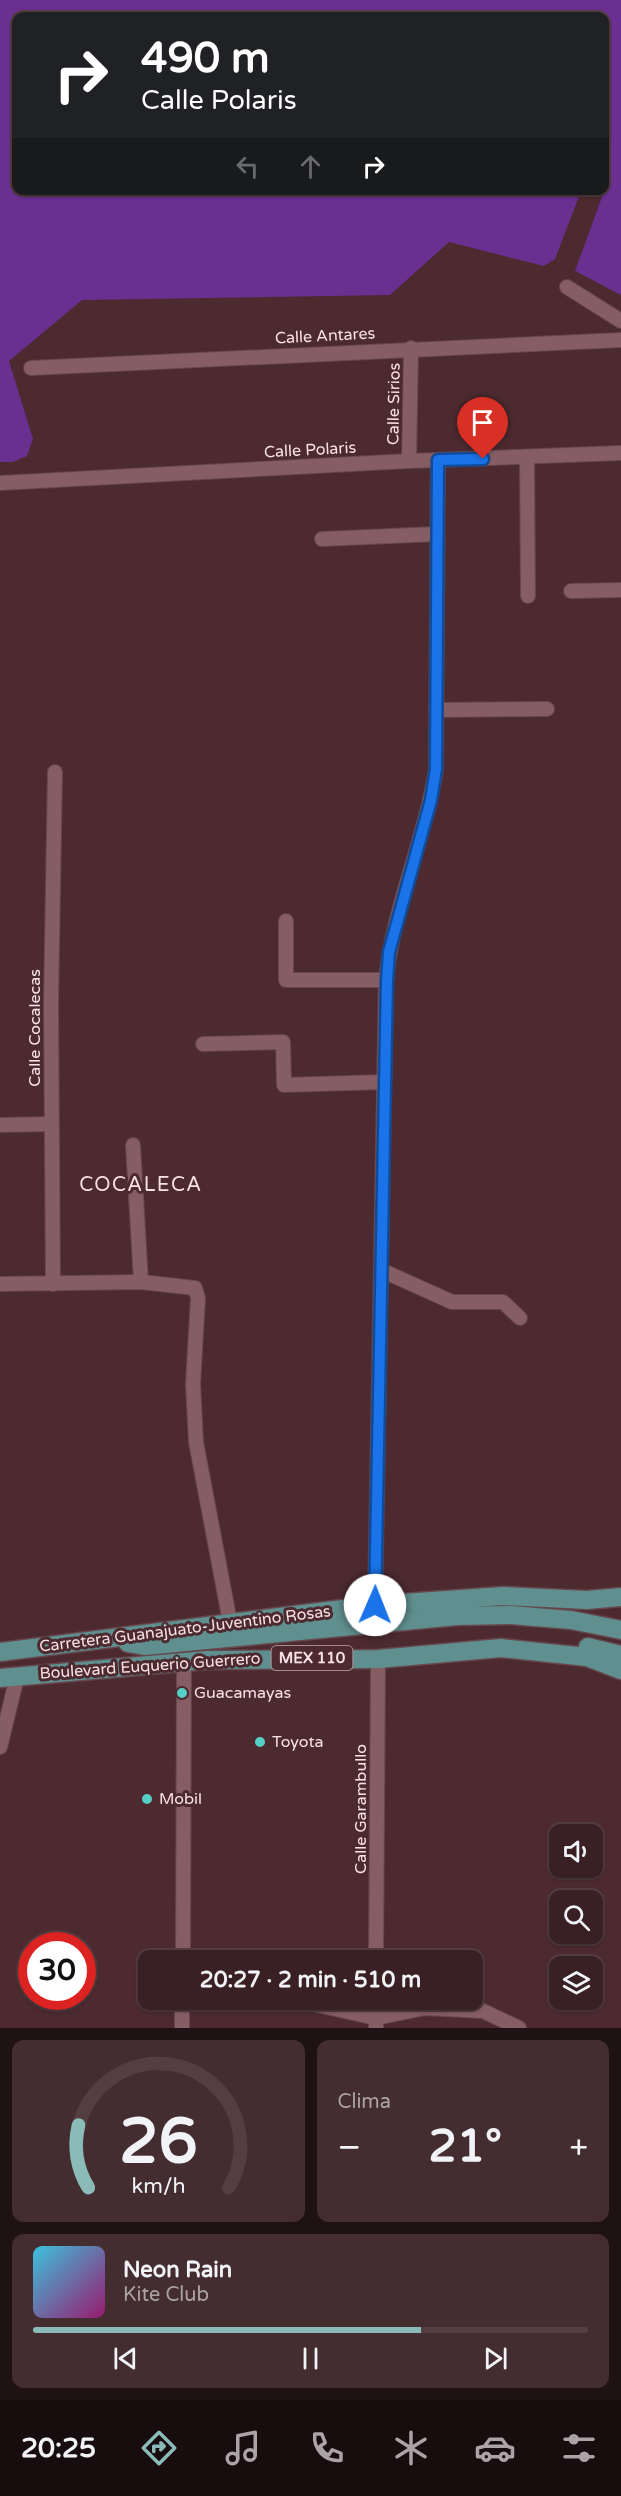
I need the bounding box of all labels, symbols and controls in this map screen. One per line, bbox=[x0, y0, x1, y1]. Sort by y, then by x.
text: 490 m bbox=[141, 33, 270, 84]
icon: right bbox=[42, 36, 120, 114]
text: Calle Polaris bbox=[141, 84, 297, 117]
icon: left bbox=[231, 150, 264, 183]
icon: ahead bbox=[294, 150, 327, 183]
icon: right bbox=[357, 150, 390, 183]
street label: Calle Antares bbox=[274, 323, 376, 349]
street label: Calle Sirios bbox=[383, 363, 405, 445]
pin bbox=[457, 397, 508, 459]
icon: arrive bbox=[466, 406, 499, 439]
street label: Calle Polaris bbox=[263, 438, 357, 462]
street label: Calle Cocalecas bbox=[25, 969, 45, 1087]
district label: COCALECA bbox=[79, 1173, 203, 1197]
position arrow bbox=[343, 1573, 407, 1637]
street label: Carretera Guanajuato-Juventino Rosas bbox=[38, 1601, 332, 1657]
road number: MEX 110 bbox=[272, 1646, 352, 1670]
street label: Boulevard Euquerio Guerrero bbox=[39, 1648, 261, 1684]
place label: Guacamayas bbox=[194, 1683, 291, 1703]
marker: Guacamayas bbox=[175, 1686, 189, 1700]
place label: Toyota bbox=[272, 1732, 324, 1752]
marker: Toyota bbox=[253, 1735, 267, 1749]
street label: Calle Garambullo bbox=[351, 1744, 371, 1874]
place label: Mobil bbox=[159, 1789, 202, 1809]
marker: Mobil bbox=[140, 1792, 154, 1806]
map controls bbox=[549, 1824, 603, 2010]
button: sound bbox=[549, 1824, 603, 1878]
button: search bbox=[549, 1890, 603, 1944]
speed limit sign: 30 bbox=[18, 1932, 96, 2010]
button: layers bbox=[549, 1956, 603, 2010]
text: 20:27 · 2 min · 510 m bbox=[200, 1967, 421, 1993]
text: Clima bbox=[338, 2090, 391, 2114]
text: 26 bbox=[119, 2105, 197, 2180]
text: 21° bbox=[428, 2120, 502, 2174]
text: − bbox=[338, 2128, 361, 2167]
text: + bbox=[569, 2128, 588, 2167]
text: km/h bbox=[131, 2173, 185, 2199]
text: Neon Rain bbox=[123, 2257, 232, 2283]
text: Kite Club bbox=[123, 2283, 209, 2307]
icon: previous bbox=[109, 2342, 142, 2375]
icon: pause bbox=[294, 2342, 327, 2375]
icon: next bbox=[479, 2342, 512, 2375]
icon: directions bbox=[138, 2427, 180, 2469]
icon: music bbox=[222, 2427, 264, 2469]
icon: phone bbox=[306, 2427, 348, 2469]
icon: climate bbox=[390, 2427, 432, 2469]
icon: car bbox=[474, 2427, 516, 2469]
icon: filters bbox=[558, 2427, 600, 2469]
text: 20:25 bbox=[21, 2432, 96, 2465]

